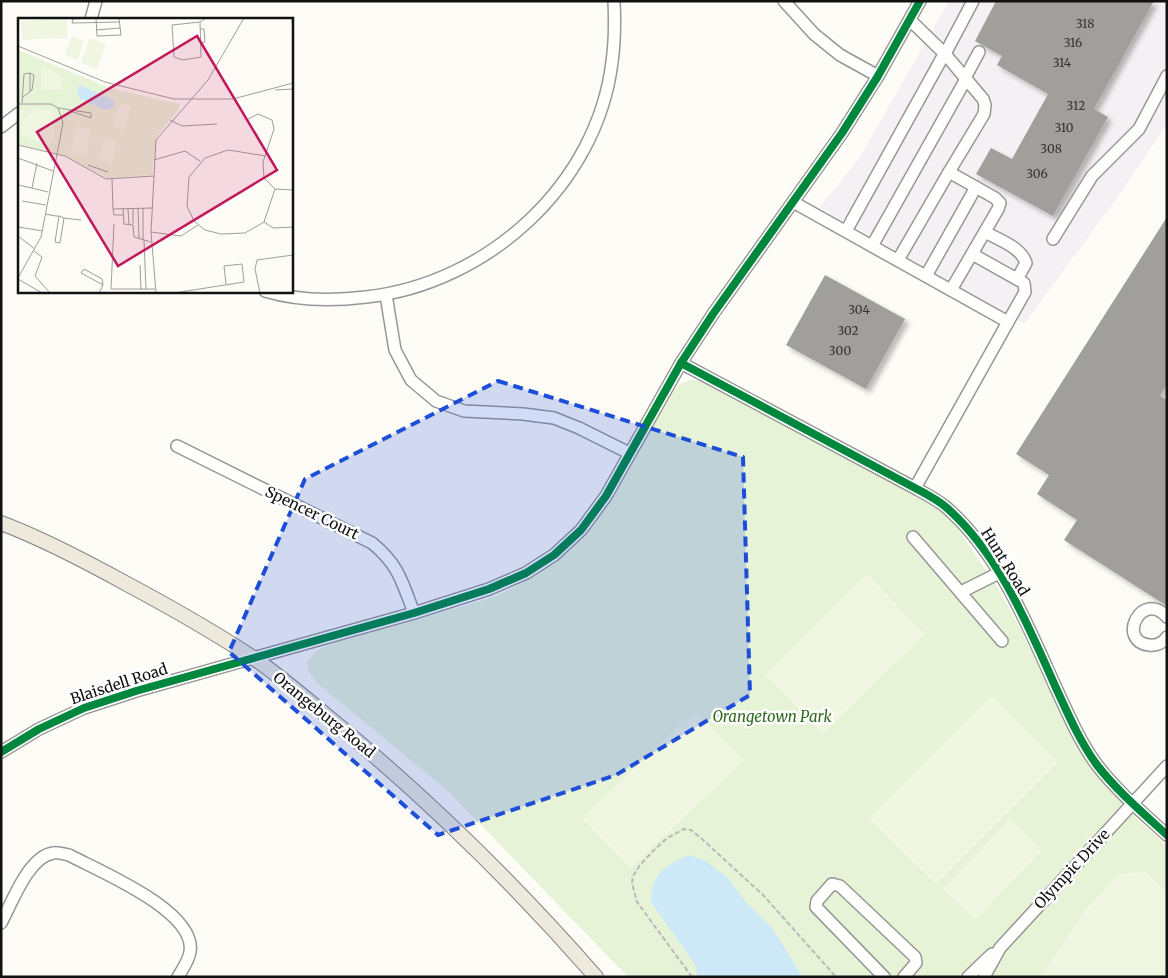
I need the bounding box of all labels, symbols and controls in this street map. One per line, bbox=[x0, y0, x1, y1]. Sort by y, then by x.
house number: 318 bbox=[1076, 16, 1094, 31]
inset map bbox=[18, 18, 292, 292]
house number: 316 bbox=[1064, 35, 1082, 50]
house number: 314 bbox=[1053, 55, 1072, 70]
house number: 312 bbox=[1067, 98, 1085, 113]
house number: 310 bbox=[1054, 120, 1074, 135]
house number: 308 bbox=[1040, 141, 1062, 156]
house number: 306 bbox=[1026, 166, 1048, 181]
house number: 304 bbox=[848, 302, 870, 317]
house number: 302 bbox=[837, 323, 859, 338]
house number: 300 bbox=[829, 343, 851, 358]
street label: Spencer Court bbox=[262, 482, 362, 543]
street label: Hunt Road bbox=[977, 524, 1034, 599]
street label: Blaisdell Road bbox=[68, 659, 170, 708]
street label: Orangeburg Road bbox=[269, 668, 379, 762]
park label: Orangetown Park bbox=[712, 707, 832, 726]
street label: Olympic Drive bbox=[1030, 825, 1114, 913]

